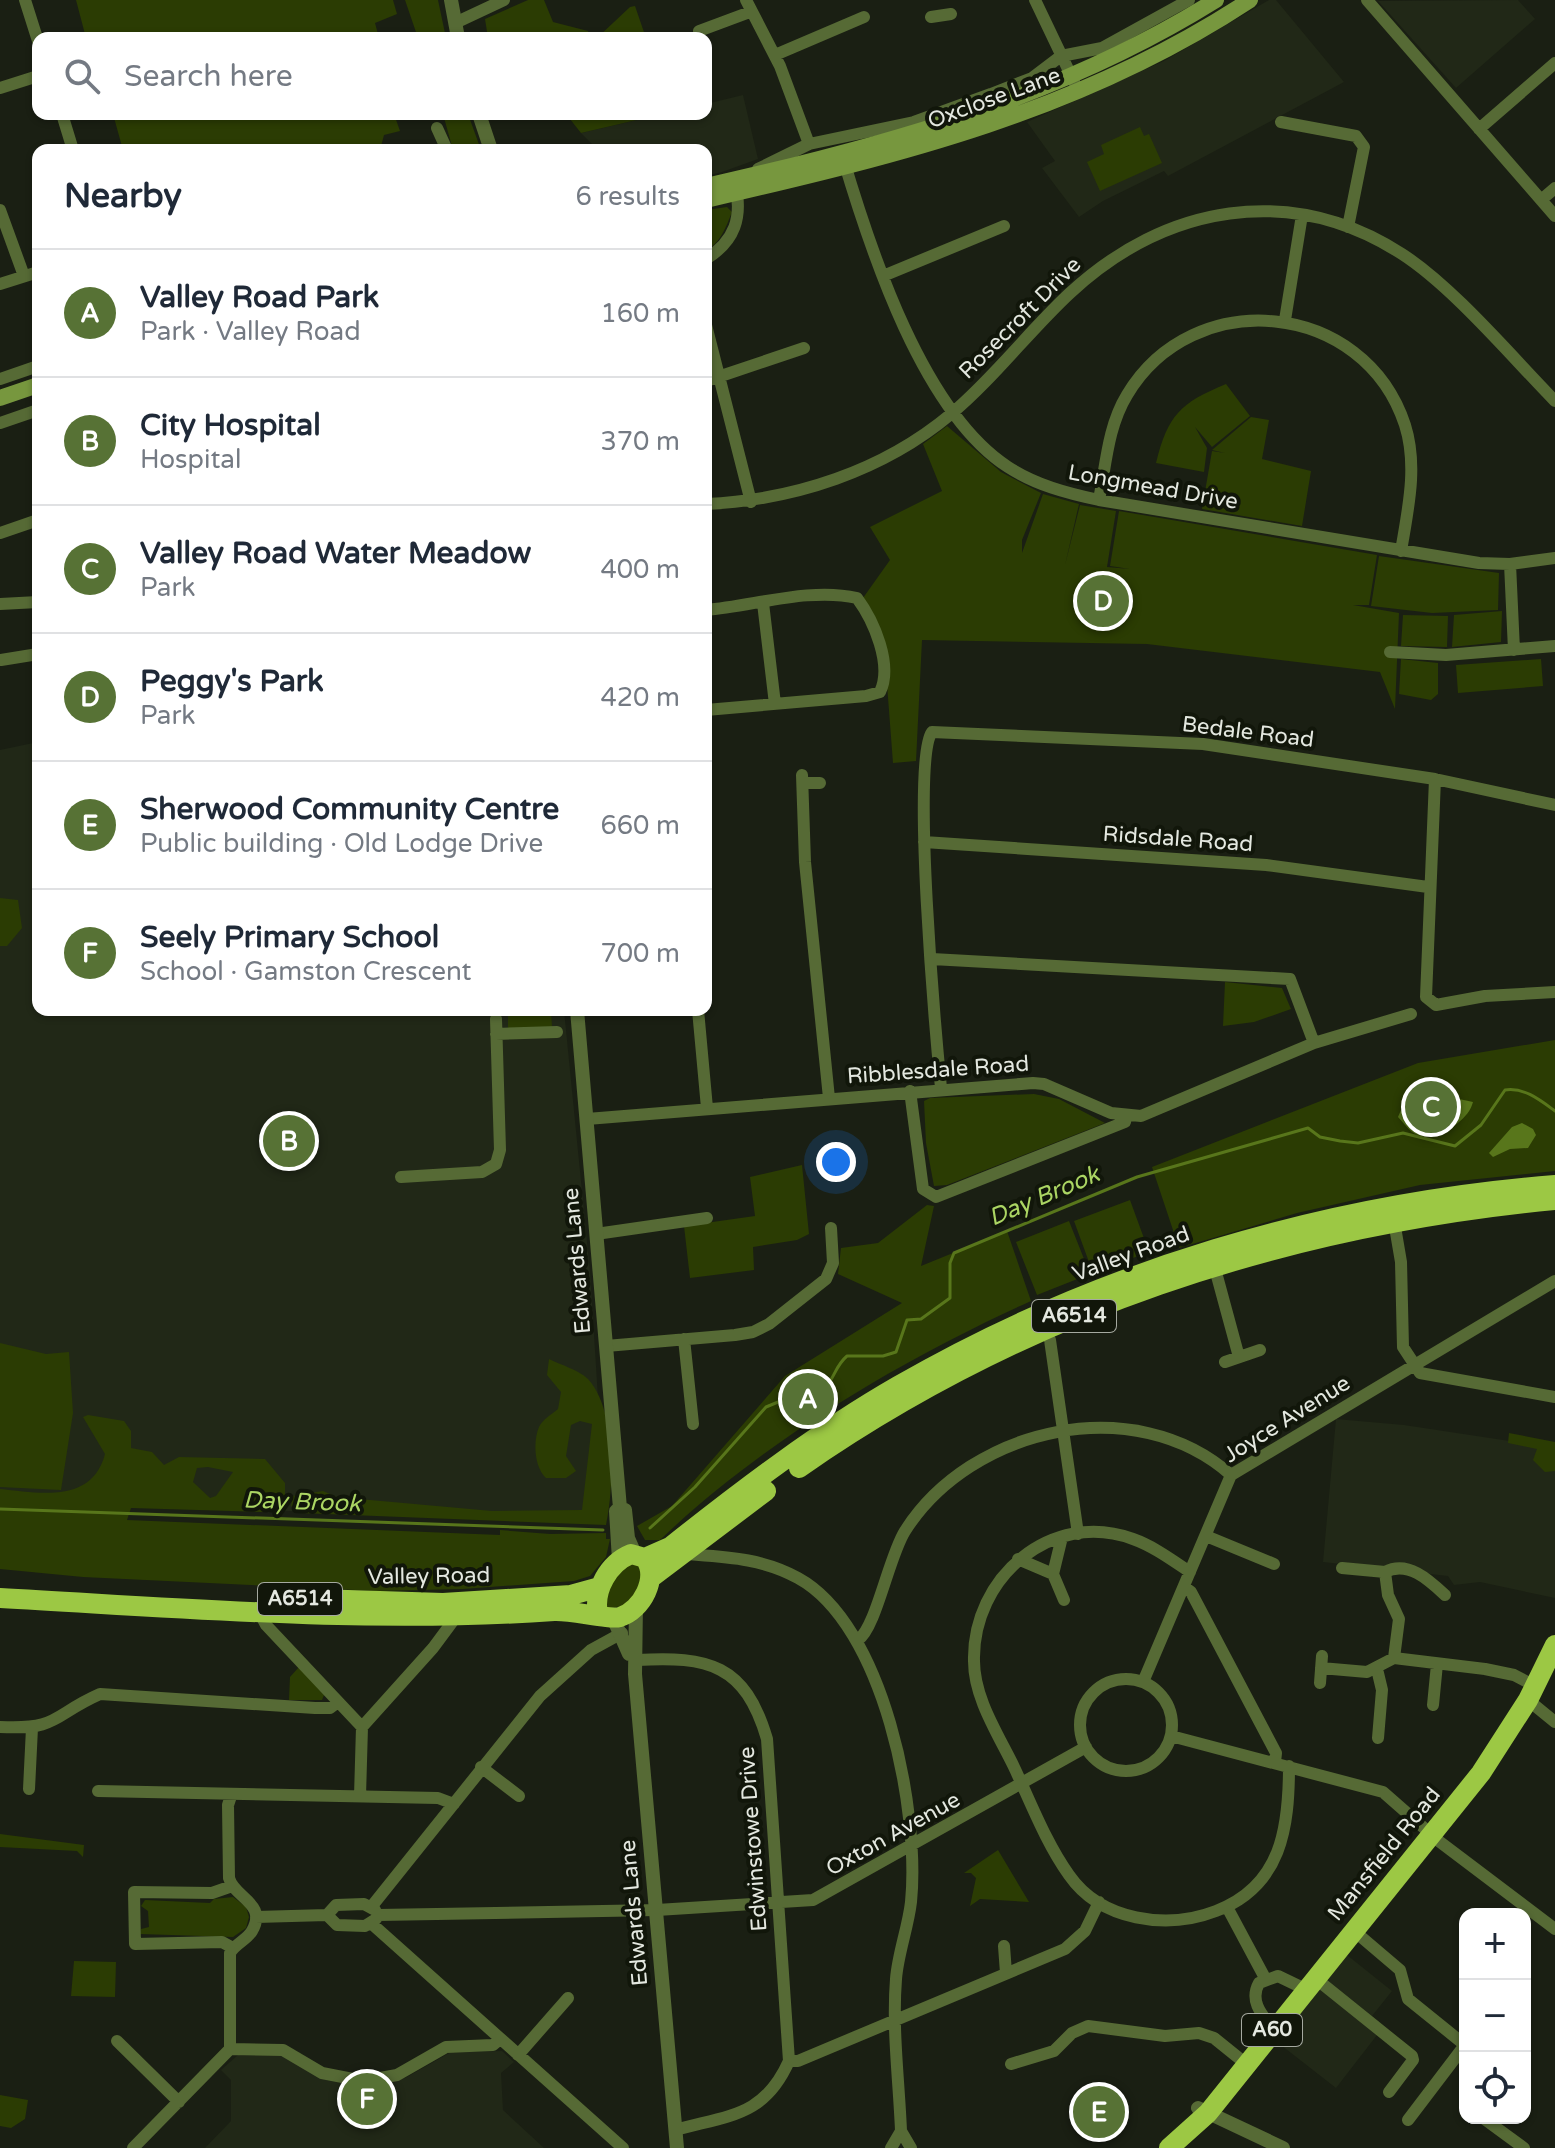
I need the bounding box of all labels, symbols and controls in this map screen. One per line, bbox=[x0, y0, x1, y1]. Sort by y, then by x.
search box bbox=[32, 32, 712, 120]
icon: search bbox=[60, 54, 104, 98]
text: Search here bbox=[124, 58, 293, 95]
street label: Oxclose Lane bbox=[924, 62, 1064, 134]
text: Nearby bbox=[64, 176, 182, 217]
text: 6 results bbox=[575, 181, 680, 212]
street label: Rosecroft Drive bbox=[954, 252, 1086, 384]
text: Valley Road Park bbox=[140, 279, 379, 316]
text: A bbox=[80, 298, 100, 329]
text: 160 m bbox=[600, 298, 680, 329]
text: Park · Valley Road bbox=[140, 316, 361, 347]
text: City Hospital bbox=[140, 407, 321, 444]
text: B bbox=[81, 426, 99, 457]
text: 370 m bbox=[600, 426, 680, 457]
text: Hospital bbox=[140, 444, 241, 475]
street label: Longmead Drive bbox=[1066, 459, 1240, 515]
text: Valley Road Water Meadow bbox=[140, 535, 531, 572]
text: C bbox=[81, 554, 99, 585]
text: 400 m bbox=[600, 554, 680, 585]
pin: D bbox=[1077, 571, 1129, 631]
text: Park bbox=[140, 572, 196, 603]
text: Peggy's Park bbox=[140, 663, 324, 700]
text: D bbox=[80, 682, 100, 713]
text: 420 m bbox=[600, 682, 680, 713]
text: Park bbox=[140, 700, 196, 731]
street label: Bedale Road bbox=[1181, 711, 1315, 753]
text: Sherwood Community Centre bbox=[140, 791, 559, 828]
text: E bbox=[82, 810, 98, 841]
text: 660 m bbox=[600, 810, 680, 841]
street label: Ridsdale Road bbox=[1102, 821, 1254, 857]
text: Public building · Old Lodge Drive bbox=[140, 828, 543, 859]
text: Seely Primary School bbox=[140, 919, 439, 956]
text: F bbox=[82, 938, 98, 969]
text: 700 m bbox=[600, 938, 680, 969]
text: School · Gamston Crescent bbox=[140, 956, 471, 987]
street label: Ribblesdale Road bbox=[846, 1051, 1030, 1089]
pin: C bbox=[1405, 1077, 1457, 1137]
pin: B bbox=[263, 1111, 315, 1171]
your location bbox=[816, 1142, 856, 1182]
water label: Day Brook bbox=[984, 1159, 1106, 1232]
street label: Edwards Lane bbox=[558, 1187, 596, 1335]
street label: Valley Road bbox=[1069, 1221, 1193, 1287]
road number: A6514 bbox=[1032, 1300, 1116, 1332]
pin: A bbox=[782, 1369, 834, 1429]
street label: Joyce Avenue bbox=[1219, 1370, 1355, 1468]
water label: Day Brook bbox=[243, 1485, 363, 1519]
street label: Valley Road bbox=[368, 1562, 490, 1590]
road number: A6514 bbox=[258, 1583, 342, 1615]
street label: Edwinstowe Drive bbox=[734, 1746, 772, 1932]
street label: Mansfield Road bbox=[1322, 1782, 1446, 1926]
street label: Oxton Avenue bbox=[822, 1787, 964, 1881]
street label: Edwards Lane bbox=[615, 1839, 653, 1987]
map controls bbox=[1459, 1908, 1531, 2124]
button: + bbox=[1459, 1908, 1531, 1980]
button: − bbox=[1459, 1980, 1531, 2052]
road number: A60 bbox=[1242, 2014, 1302, 2046]
button: locate bbox=[1459, 2052, 1531, 2124]
pin: F bbox=[341, 2069, 393, 2129]
pin: E bbox=[1073, 2082, 1125, 2142]

